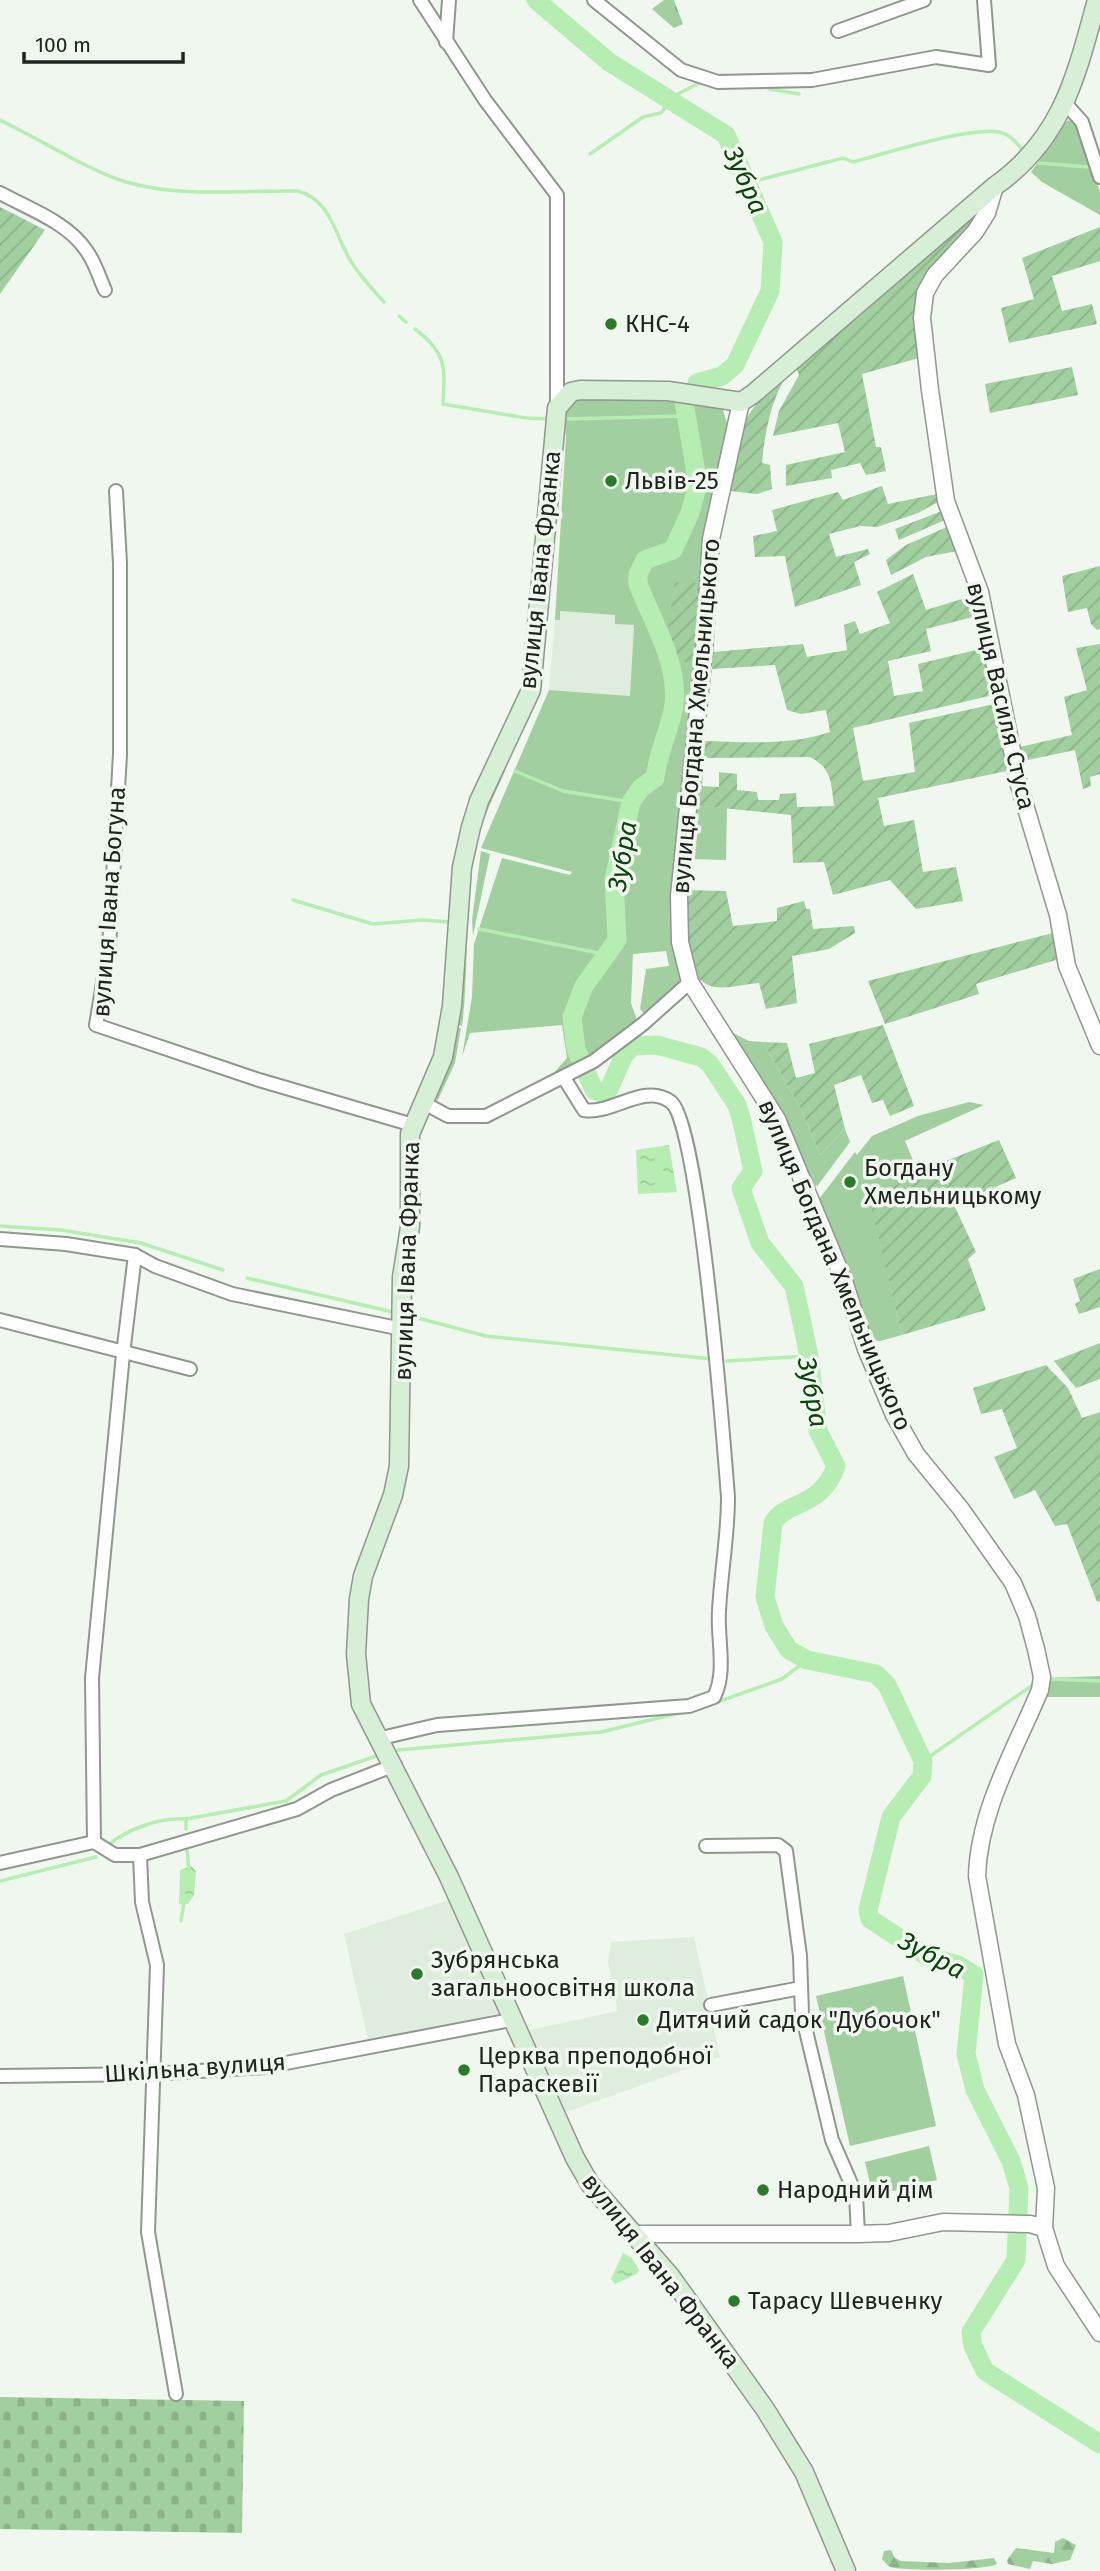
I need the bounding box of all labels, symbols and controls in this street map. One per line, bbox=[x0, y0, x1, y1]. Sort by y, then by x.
scale bar bbox=[24, 21, 184, 65]
text: 100 m bbox=[35, 32, 91, 58]
water label: Зубра bbox=[717, 141, 774, 219]
place label: КНС-4 bbox=[625, 310, 690, 338]
marker: КНС-4 bbox=[603, 316, 619, 332]
street label: вулиця Івана Франка bbox=[514, 449, 566, 691]
place label: Львів-25 bbox=[625, 467, 719, 495]
marker: Львів-25 bbox=[603, 473, 619, 489]
street label: вулиця Богдана Хмельницького bbox=[667, 537, 725, 895]
street label: вулиця Василя Стуса bbox=[961, 580, 1041, 812]
street label: вулиця Івана Богуна bbox=[87, 786, 131, 1018]
water label: Зубра bbox=[601, 819, 643, 895]
street label: вулиця Богдана Хмельницького bbox=[752, 1095, 918, 1435]
street label: вулиця Івана Франка bbox=[389, 1141, 425, 1381]
place label: Богдану Хмельницькому bbox=[864, 1154, 1041, 1210]
marker: Богдану Хмельницькому bbox=[842, 1174, 858, 1190]
water label: Зубра bbox=[790, 1353, 834, 1430]
water label: Зубра bbox=[892, 1925, 970, 1986]
place label: Зубрянська загальноосвітня школа bbox=[431, 1946, 695, 2002]
marker: Зубрянська загальноосвітня школа bbox=[409, 1966, 425, 1982]
place label: Дитячий садок "Дубочок" bbox=[656, 2006, 941, 2034]
marker: Дитячий садок "Дубочок" bbox=[635, 2012, 651, 2028]
place label: Церква преподобної Параскевії bbox=[478, 2042, 713, 2098]
street label: Шкільна вулиця bbox=[103, 2048, 287, 2088]
marker: Церква преподобної Параскевії bbox=[456, 2062, 472, 2078]
street label: вулиця Івана Франка bbox=[576, 2168, 746, 2374]
place label: Народний дім bbox=[777, 2176, 933, 2204]
marker: Народний дім bbox=[755, 2182, 771, 2198]
place label: Тарасу Шевченку bbox=[748, 2287, 942, 2315]
marker: Тарасу Шевченку bbox=[726, 2293, 742, 2309]

